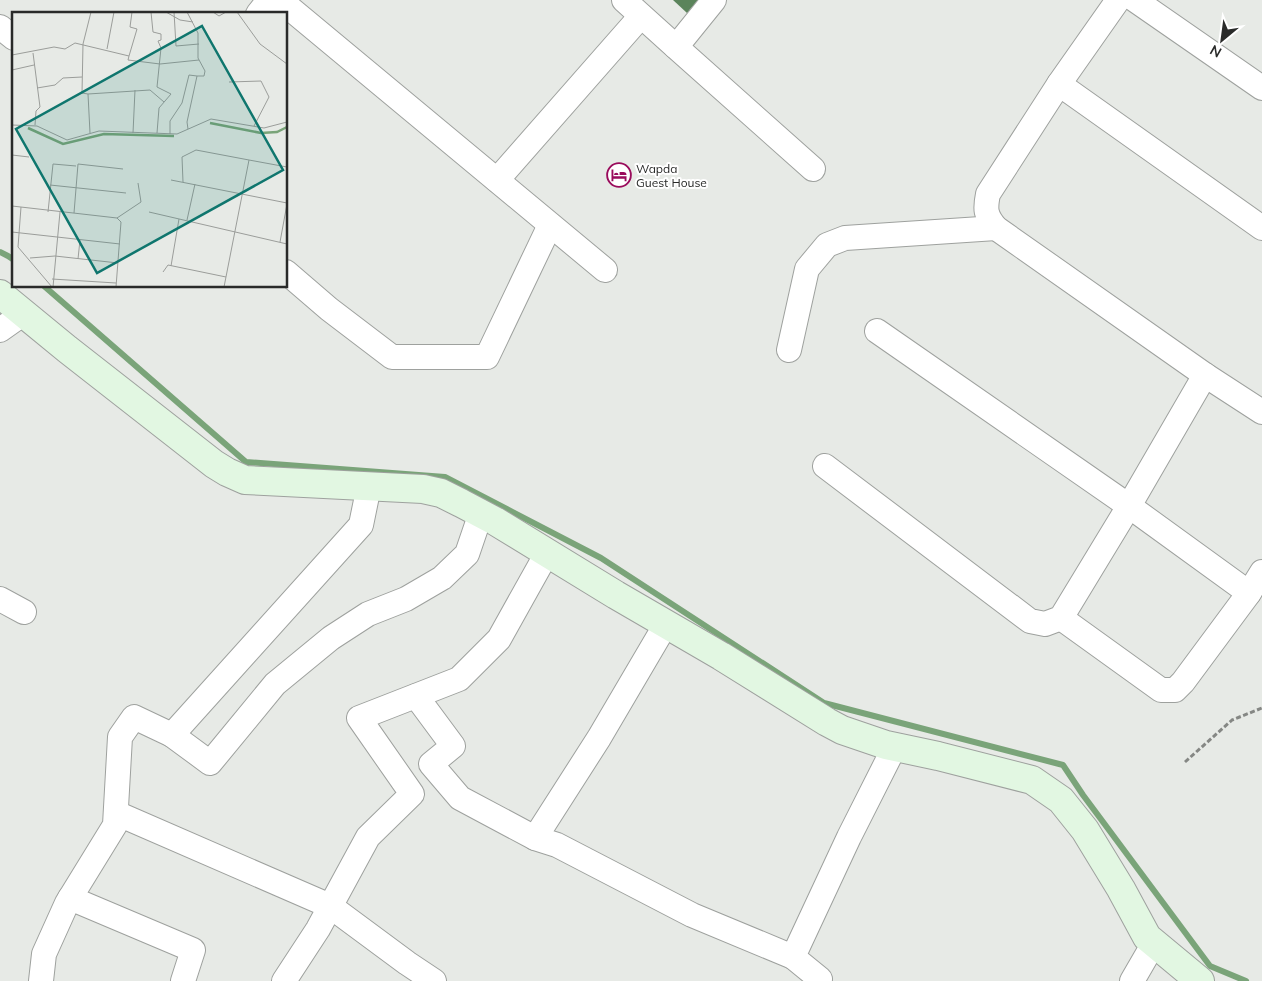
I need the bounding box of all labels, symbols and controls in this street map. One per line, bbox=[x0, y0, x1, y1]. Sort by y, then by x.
inset map bbox=[12, 12, 288, 288]
north arrow bbox=[1197, 15, 1247, 65]
text: N bbox=[1207, 41, 1225, 62]
place label: Wapda Guest House bbox=[636, 161, 707, 190]
hotel icon: Wapda Guest House bbox=[606, 162, 632, 188]

